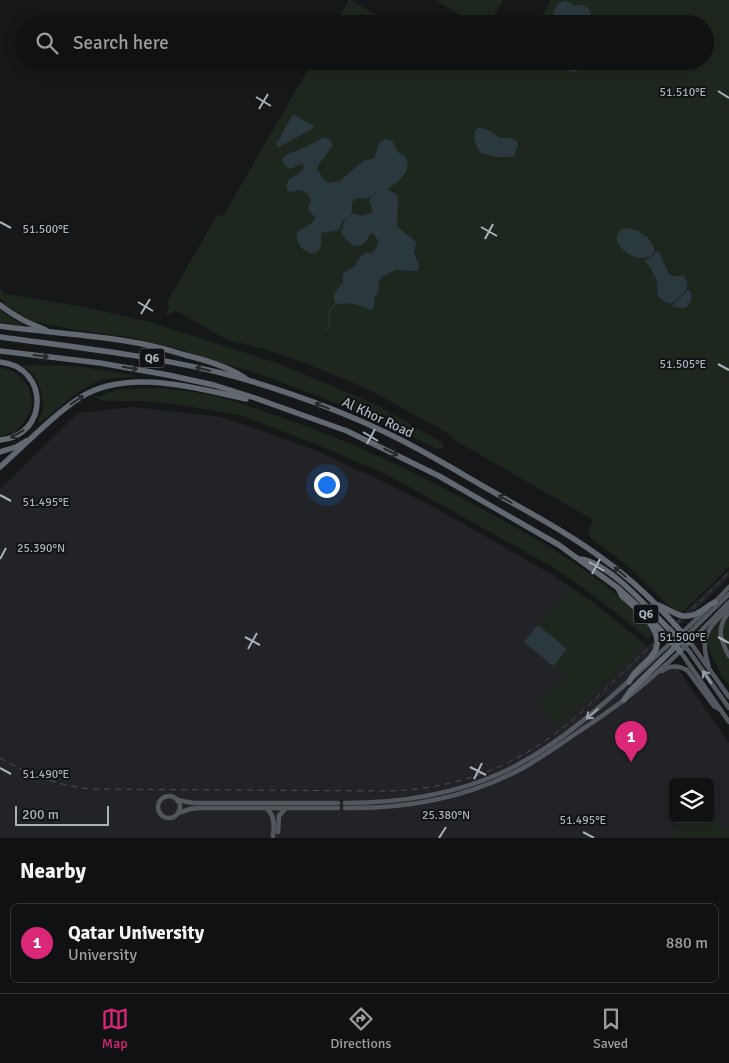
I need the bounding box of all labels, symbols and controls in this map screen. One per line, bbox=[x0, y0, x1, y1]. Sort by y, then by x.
search box bbox=[15, 15, 714, 70]
icon: search bbox=[33, 29, 61, 57]
text: Search here bbox=[73, 31, 169, 55]
text: 51.510°E bbox=[660, 85, 707, 100]
text: 51.500°E bbox=[23, 222, 70, 237]
road number: Q6 bbox=[140, 348, 164, 368]
one-way arrow bbox=[32, 351, 48, 361]
text: 51.505°E bbox=[660, 357, 707, 372]
one-way arrow bbox=[121, 364, 137, 374]
one-way arrow bbox=[195, 364, 211, 373]
street label: Al Khor Road bbox=[339, 393, 416, 441]
one-way arrow bbox=[70, 395, 84, 405]
one-way arrow bbox=[315, 401, 330, 410]
one-way arrow bbox=[10, 430, 25, 439]
one-way arrow bbox=[383, 447, 398, 457]
your location bbox=[314, 472, 340, 498]
one-way arrow bbox=[499, 493, 513, 503]
text: 51.495°E bbox=[23, 495, 70, 510]
text: 25.390°N bbox=[17, 541, 65, 556]
one-way arrow bbox=[614, 566, 627, 577]
road number: Q6 bbox=[634, 604, 658, 624]
text: 51.500°E bbox=[660, 630, 707, 645]
one-way arrow bbox=[702, 670, 712, 684]
one-way arrow bbox=[585, 708, 598, 719]
pin: 1 bbox=[615, 721, 647, 762]
text: 51.490°E bbox=[23, 767, 70, 782]
map controls bbox=[669, 778, 714, 823]
button: layers bbox=[669, 778, 714, 823]
scale bar bbox=[15, 803, 109, 826]
text: 200 m bbox=[22, 806, 59, 823]
text: 25.380°N bbox=[422, 808, 470, 823]
text: 51.495°E bbox=[560, 813, 607, 828]
text: Nearby bbox=[20, 858, 86, 884]
text: Qatar University bbox=[68, 921, 204, 945]
text: 1 bbox=[33, 933, 41, 953]
text: 880 m bbox=[666, 933, 708, 953]
text: University bbox=[68, 945, 137, 965]
tab: Map bbox=[101, 1005, 129, 1052]
tab: Directions bbox=[330, 1005, 391, 1052]
tab: Saved bbox=[593, 1005, 628, 1052]

